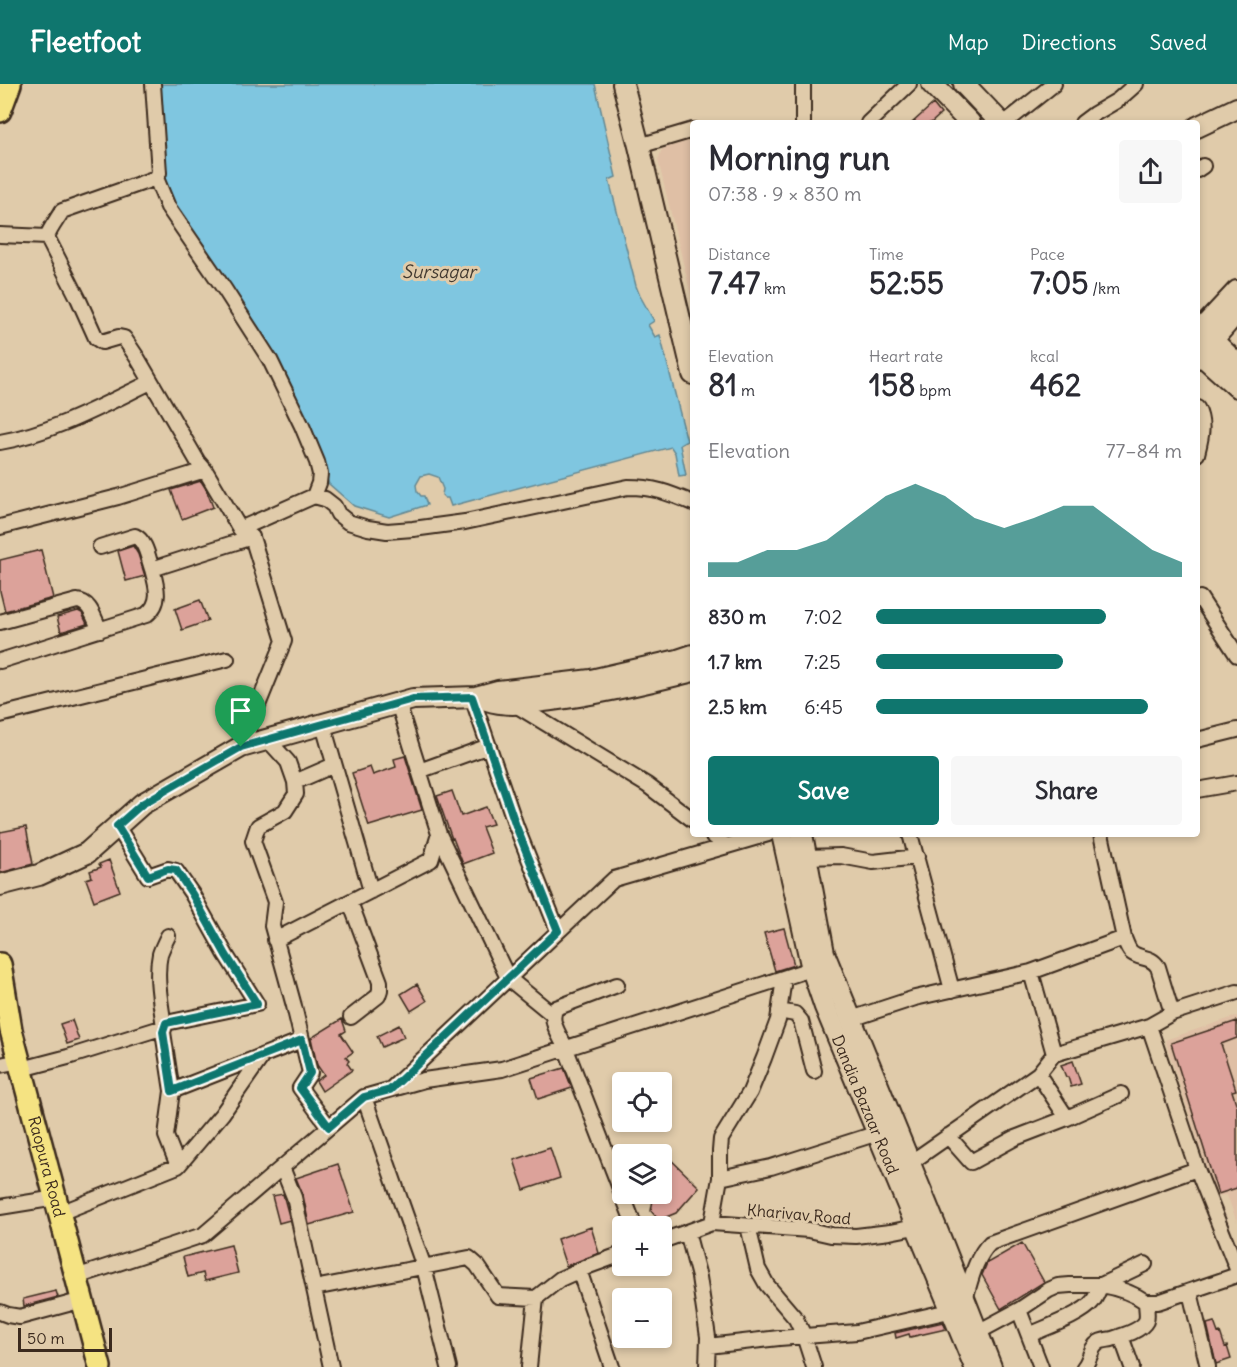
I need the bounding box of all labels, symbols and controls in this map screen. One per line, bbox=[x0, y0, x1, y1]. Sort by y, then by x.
text: Fleetfoot bbox=[30, 24, 141, 60]
text: Map bbox=[948, 29, 989, 56]
text: Directions bbox=[1022, 29, 1116, 56]
text: Saved bbox=[1149, 29, 1207, 56]
text: Morning run bbox=[708, 137, 890, 179]
button: share bbox=[1119, 140, 1182, 203]
text: 07:38 · 9 × 830 m bbox=[708, 181, 861, 206]
text: Distance bbox=[708, 244, 770, 264]
text: Time bbox=[869, 244, 904, 264]
text: Pace bbox=[1030, 244, 1065, 264]
water label: Sursagar bbox=[402, 260, 479, 283]
text: 7.47 bbox=[708, 264, 760, 302]
text: 52:55 bbox=[869, 264, 944, 302]
text: 7:05 bbox=[1030, 264, 1088, 302]
text: km bbox=[760, 278, 786, 298]
text: /km bbox=[1088, 278, 1120, 298]
text: Elevation bbox=[708, 346, 774, 366]
text: Heart rate bbox=[869, 346, 943, 366]
text: kcal bbox=[1030, 346, 1059, 366]
text: 81 bbox=[708, 366, 737, 404]
text: 158 bbox=[869, 366, 915, 404]
text: 462 bbox=[1030, 366, 1081, 404]
text: m bbox=[737, 380, 755, 400]
text: bpm bbox=[915, 380, 951, 400]
text: Elevation bbox=[708, 438, 790, 463]
text: 77–84 m bbox=[1106, 438, 1182, 463]
text: 830 m bbox=[708, 604, 766, 629]
text: 7:02 bbox=[804, 604, 842, 629]
text: 1.7 km bbox=[708, 649, 762, 674]
text: 7:25 bbox=[804, 649, 841, 674]
pin bbox=[215, 685, 266, 747]
icon: arrive bbox=[224, 694, 257, 727]
text: 2.5 km bbox=[708, 694, 767, 719]
text: 6:45 bbox=[804, 694, 843, 719]
button: Save bbox=[708, 756, 939, 825]
button: Share bbox=[951, 756, 1182, 825]
street label: Dandia Bazaar Road bbox=[828, 1032, 903, 1177]
map controls bbox=[612, 1072, 672, 1348]
button: locate bbox=[612, 1072, 672, 1132]
street label: Raopura Road bbox=[24, 1114, 70, 1219]
button: layers bbox=[612, 1144, 672, 1204]
street label: Kharivav Road bbox=[746, 1199, 852, 1229]
button: + bbox=[612, 1216, 672, 1276]
button: − bbox=[612, 1288, 672, 1348]
scale bar bbox=[18, 1325, 112, 1352]
text: 50 m bbox=[27, 1328, 65, 1348]

